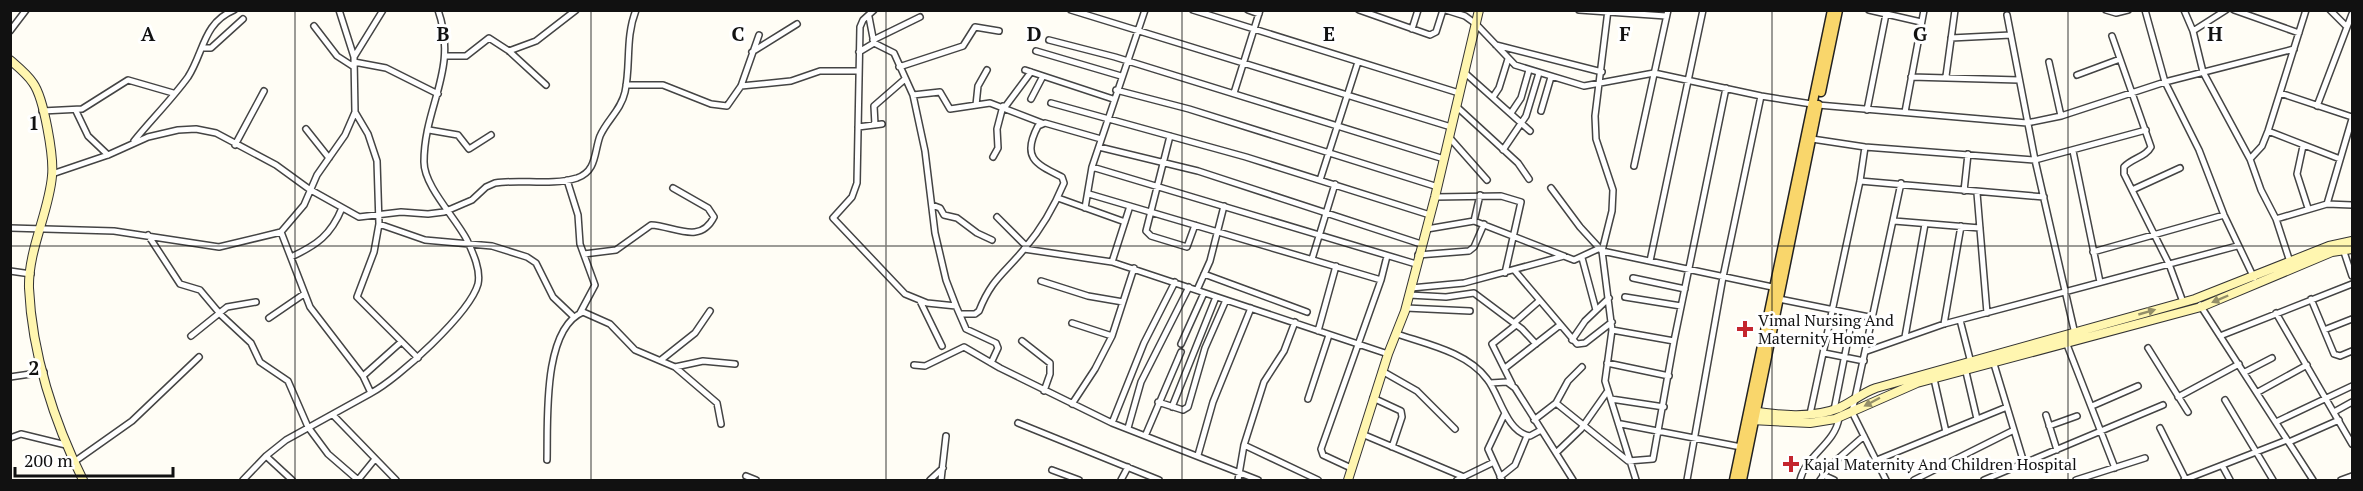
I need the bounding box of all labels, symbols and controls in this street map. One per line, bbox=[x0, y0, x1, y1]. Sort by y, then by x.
text: A bbox=[141, 20, 156, 47]
text: B bbox=[437, 20, 450, 47]
text: C bbox=[731, 20, 745, 47]
text: D bbox=[1027, 20, 1041, 47]
text: E bbox=[1323, 20, 1335, 47]
text: F bbox=[1619, 20, 1631, 47]
text: G bbox=[1913, 20, 1927, 47]
text: H bbox=[2207, 20, 2223, 47]
text: 1 bbox=[28, 109, 40, 136]
one-way arrow bbox=[2211, 294, 2228, 303]
one-way arrow bbox=[2139, 307, 2157, 316]
place label: Vimal Nursing And Maternity Home bbox=[1758, 309, 1894, 349]
marker: Vimal Nursing And Maternity Home bbox=[1736, 320, 1754, 338]
text: 2 bbox=[28, 354, 40, 381]
one-way arrow bbox=[1864, 397, 1881, 407]
scale bar bbox=[15, 440, 172, 478]
text: 200 m bbox=[24, 448, 73, 472]
place label: Kajal Maternity And Children Hospital bbox=[1804, 453, 2077, 475]
marker: Kajal Maternity And Children Hospital bbox=[1782, 455, 1800, 473]

